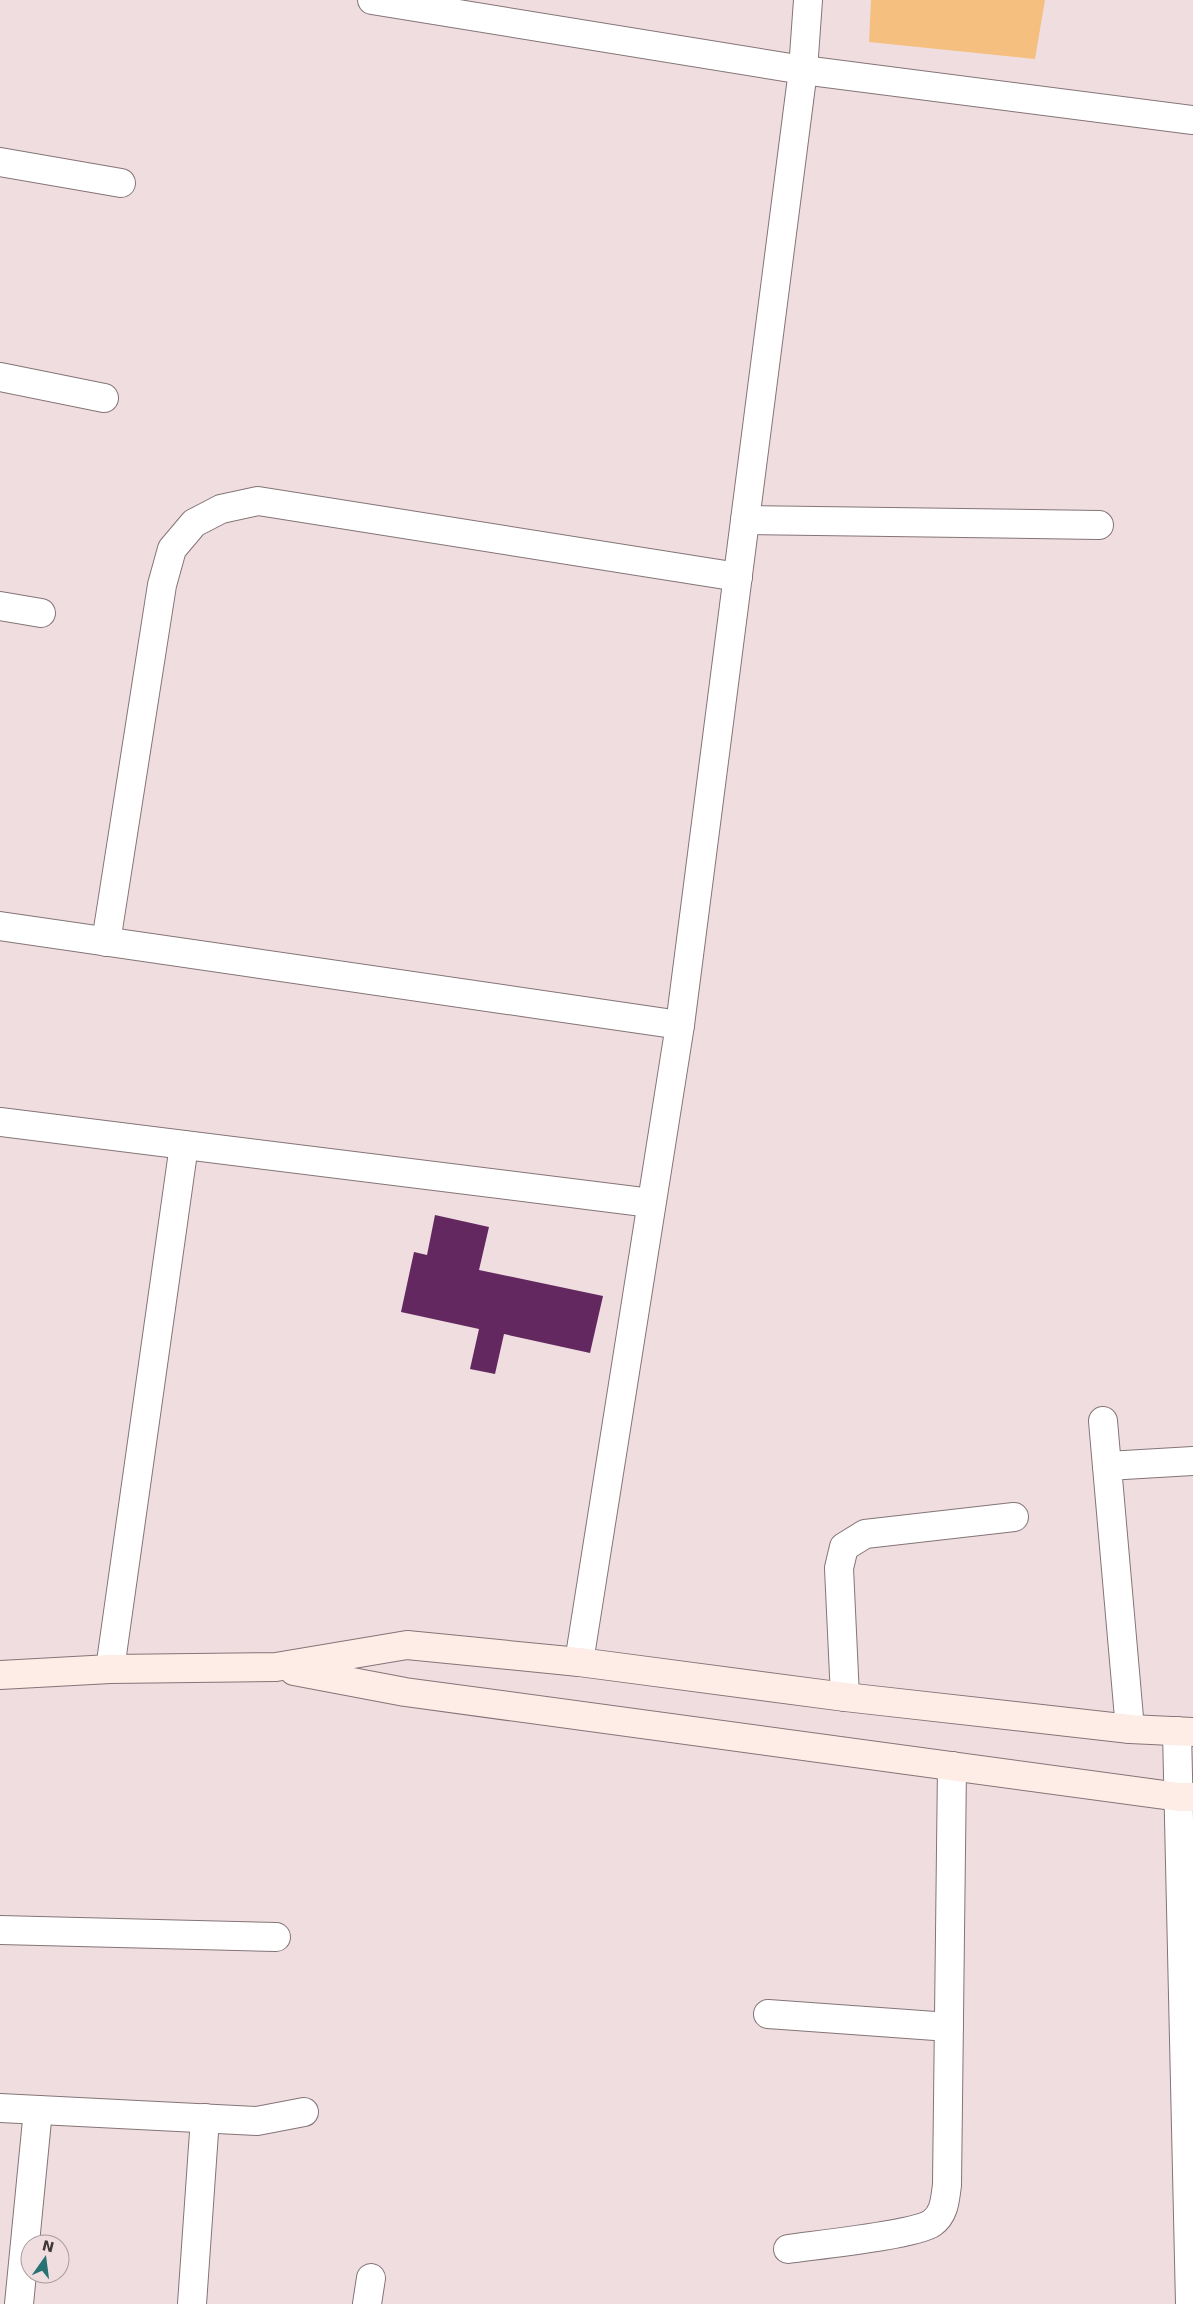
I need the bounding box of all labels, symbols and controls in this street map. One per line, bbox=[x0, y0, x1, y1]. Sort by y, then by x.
north arrow bbox=[20, 2234, 70, 2284]
text: N bbox=[41, 2237, 56, 2256]

